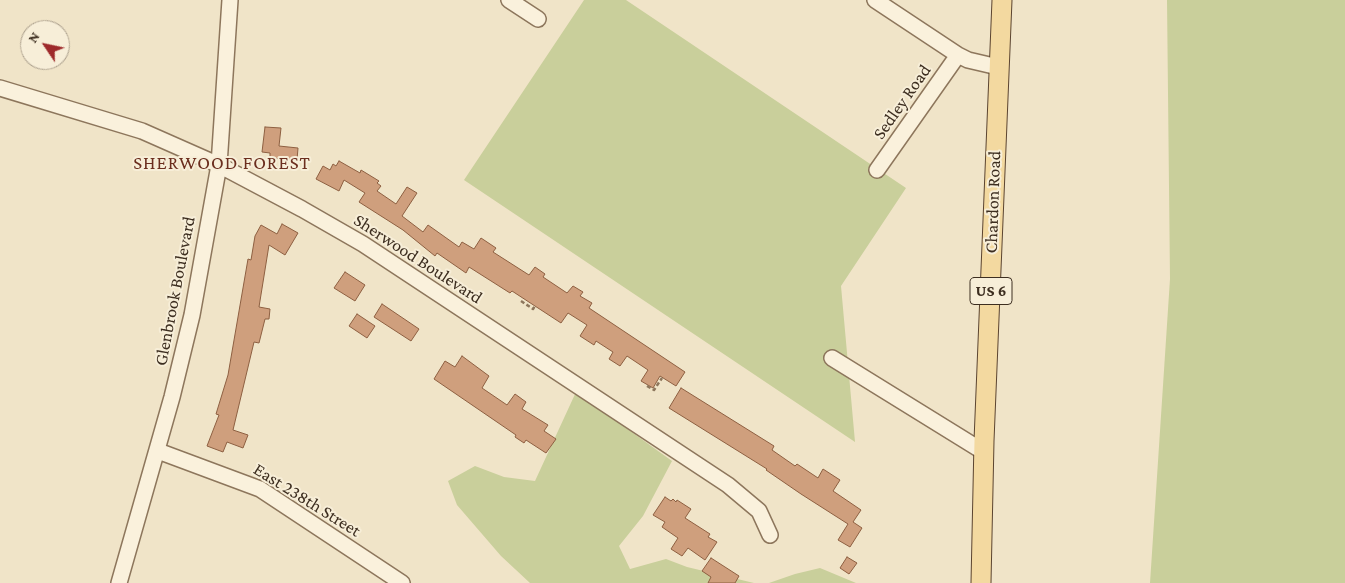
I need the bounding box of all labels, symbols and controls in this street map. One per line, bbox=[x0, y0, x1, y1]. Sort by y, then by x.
north arrow bbox=[20, 20, 70, 70]
text: N bbox=[24, 29, 43, 46]
street label: Sedley Road bbox=[868, 60, 936, 144]
street label: Chardon Road bbox=[980, 150, 1006, 254]
district label: SHERWOOD FOREST bbox=[131, 152, 313, 174]
street label: Sherwood Boulevard bbox=[350, 209, 486, 309]
street label: Glenbrook Boulevard bbox=[150, 214, 200, 368]
road number: US 6 bbox=[970, 278, 1012, 304]
street label: East 238th Street bbox=[249, 458, 365, 542]

